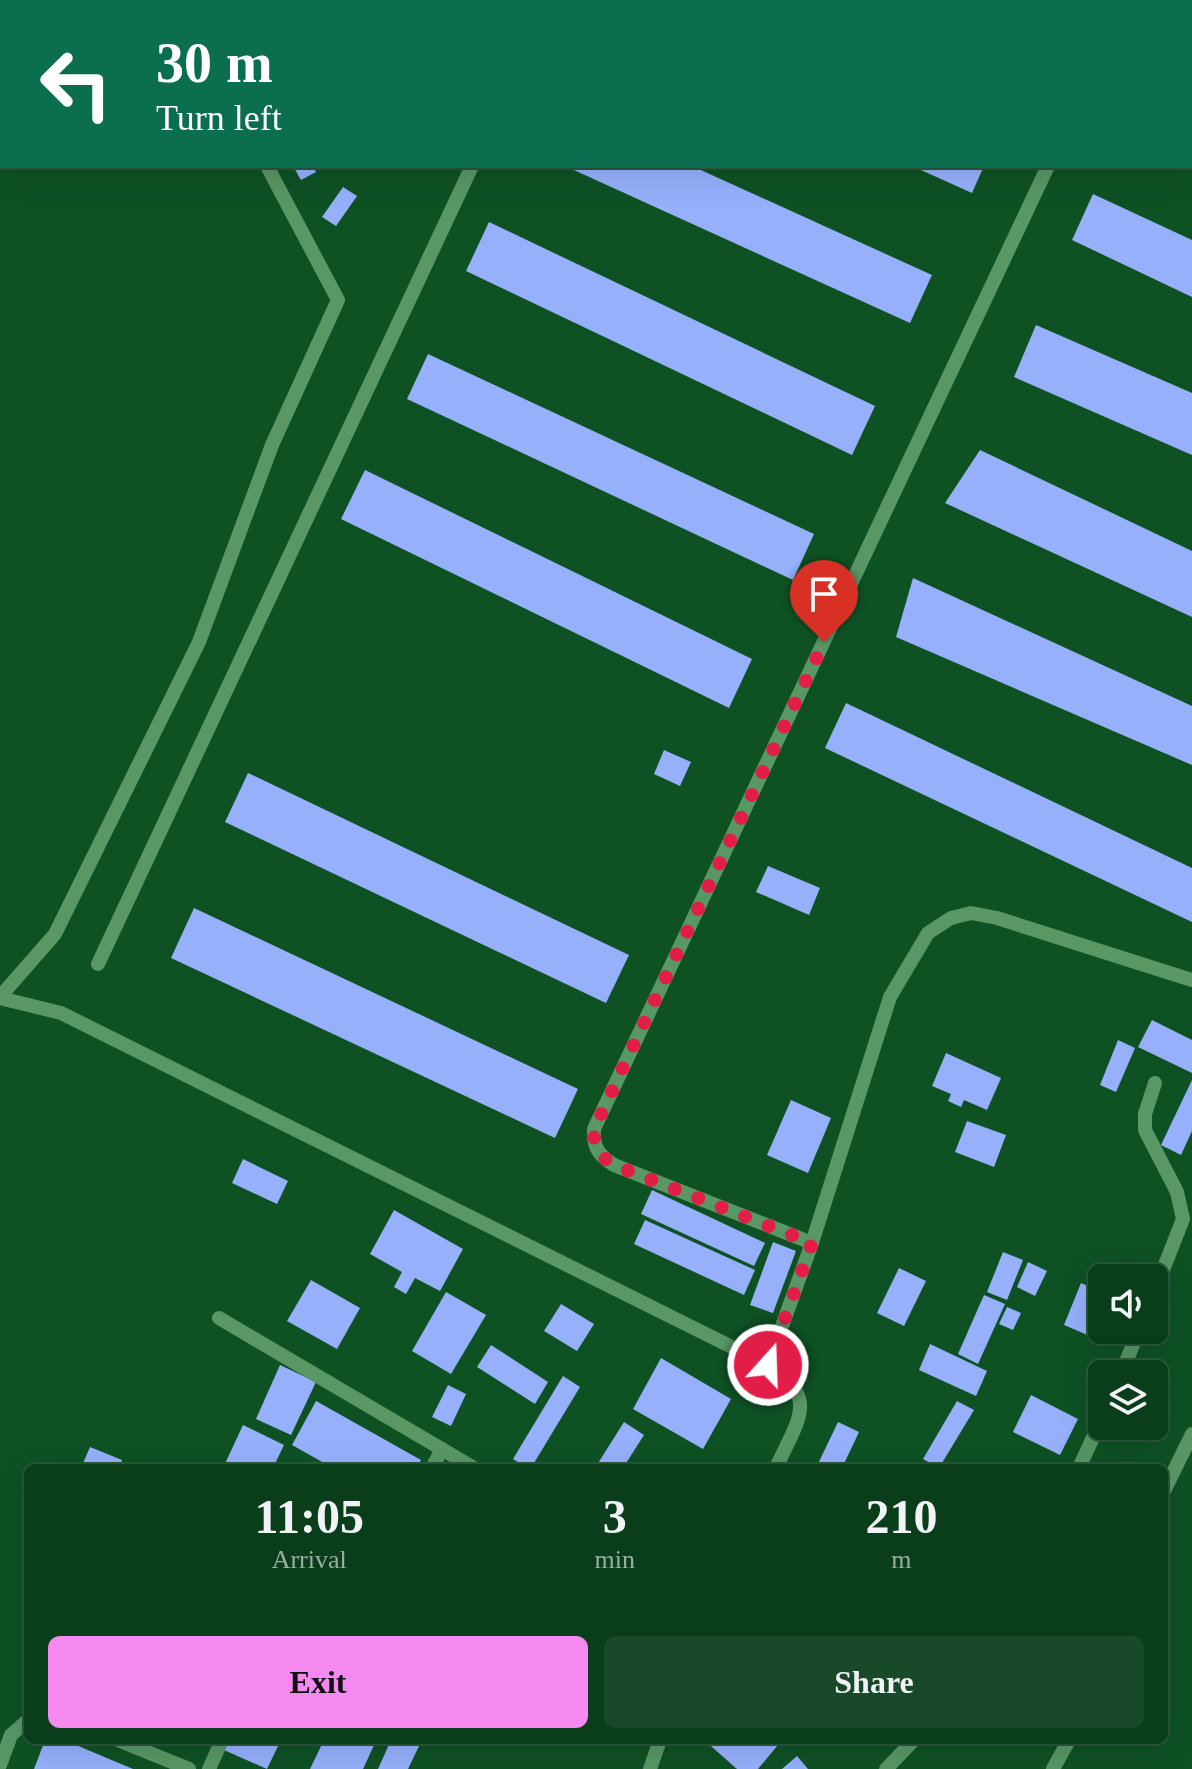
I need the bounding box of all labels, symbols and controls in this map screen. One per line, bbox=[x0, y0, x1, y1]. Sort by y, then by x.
icon: left bbox=[24, 32, 128, 136]
text: 30 m bbox=[156, 32, 273, 94]
text: Turn left bbox=[156, 98, 282, 138]
pin bbox=[790, 560, 858, 642]
icon: arrive bbox=[802, 572, 846, 616]
map controls bbox=[1088, 1264, 1168, 1440]
button: sound bbox=[1088, 1264, 1168, 1344]
position arrow bbox=[726, 1323, 810, 1407]
button: layers bbox=[1088, 1360, 1168, 1440]
text: 11:05 bbox=[255, 1490, 364, 1543]
text: 3 bbox=[603, 1490, 627, 1543]
text: 210 bbox=[865, 1490, 937, 1543]
text: Arrival bbox=[272, 1545, 347, 1574]
text: min bbox=[594, 1545, 635, 1574]
text: m bbox=[891, 1545, 912, 1574]
button: Exit bbox=[48, 1636, 588, 1728]
button: Share bbox=[604, 1636, 1144, 1728]

